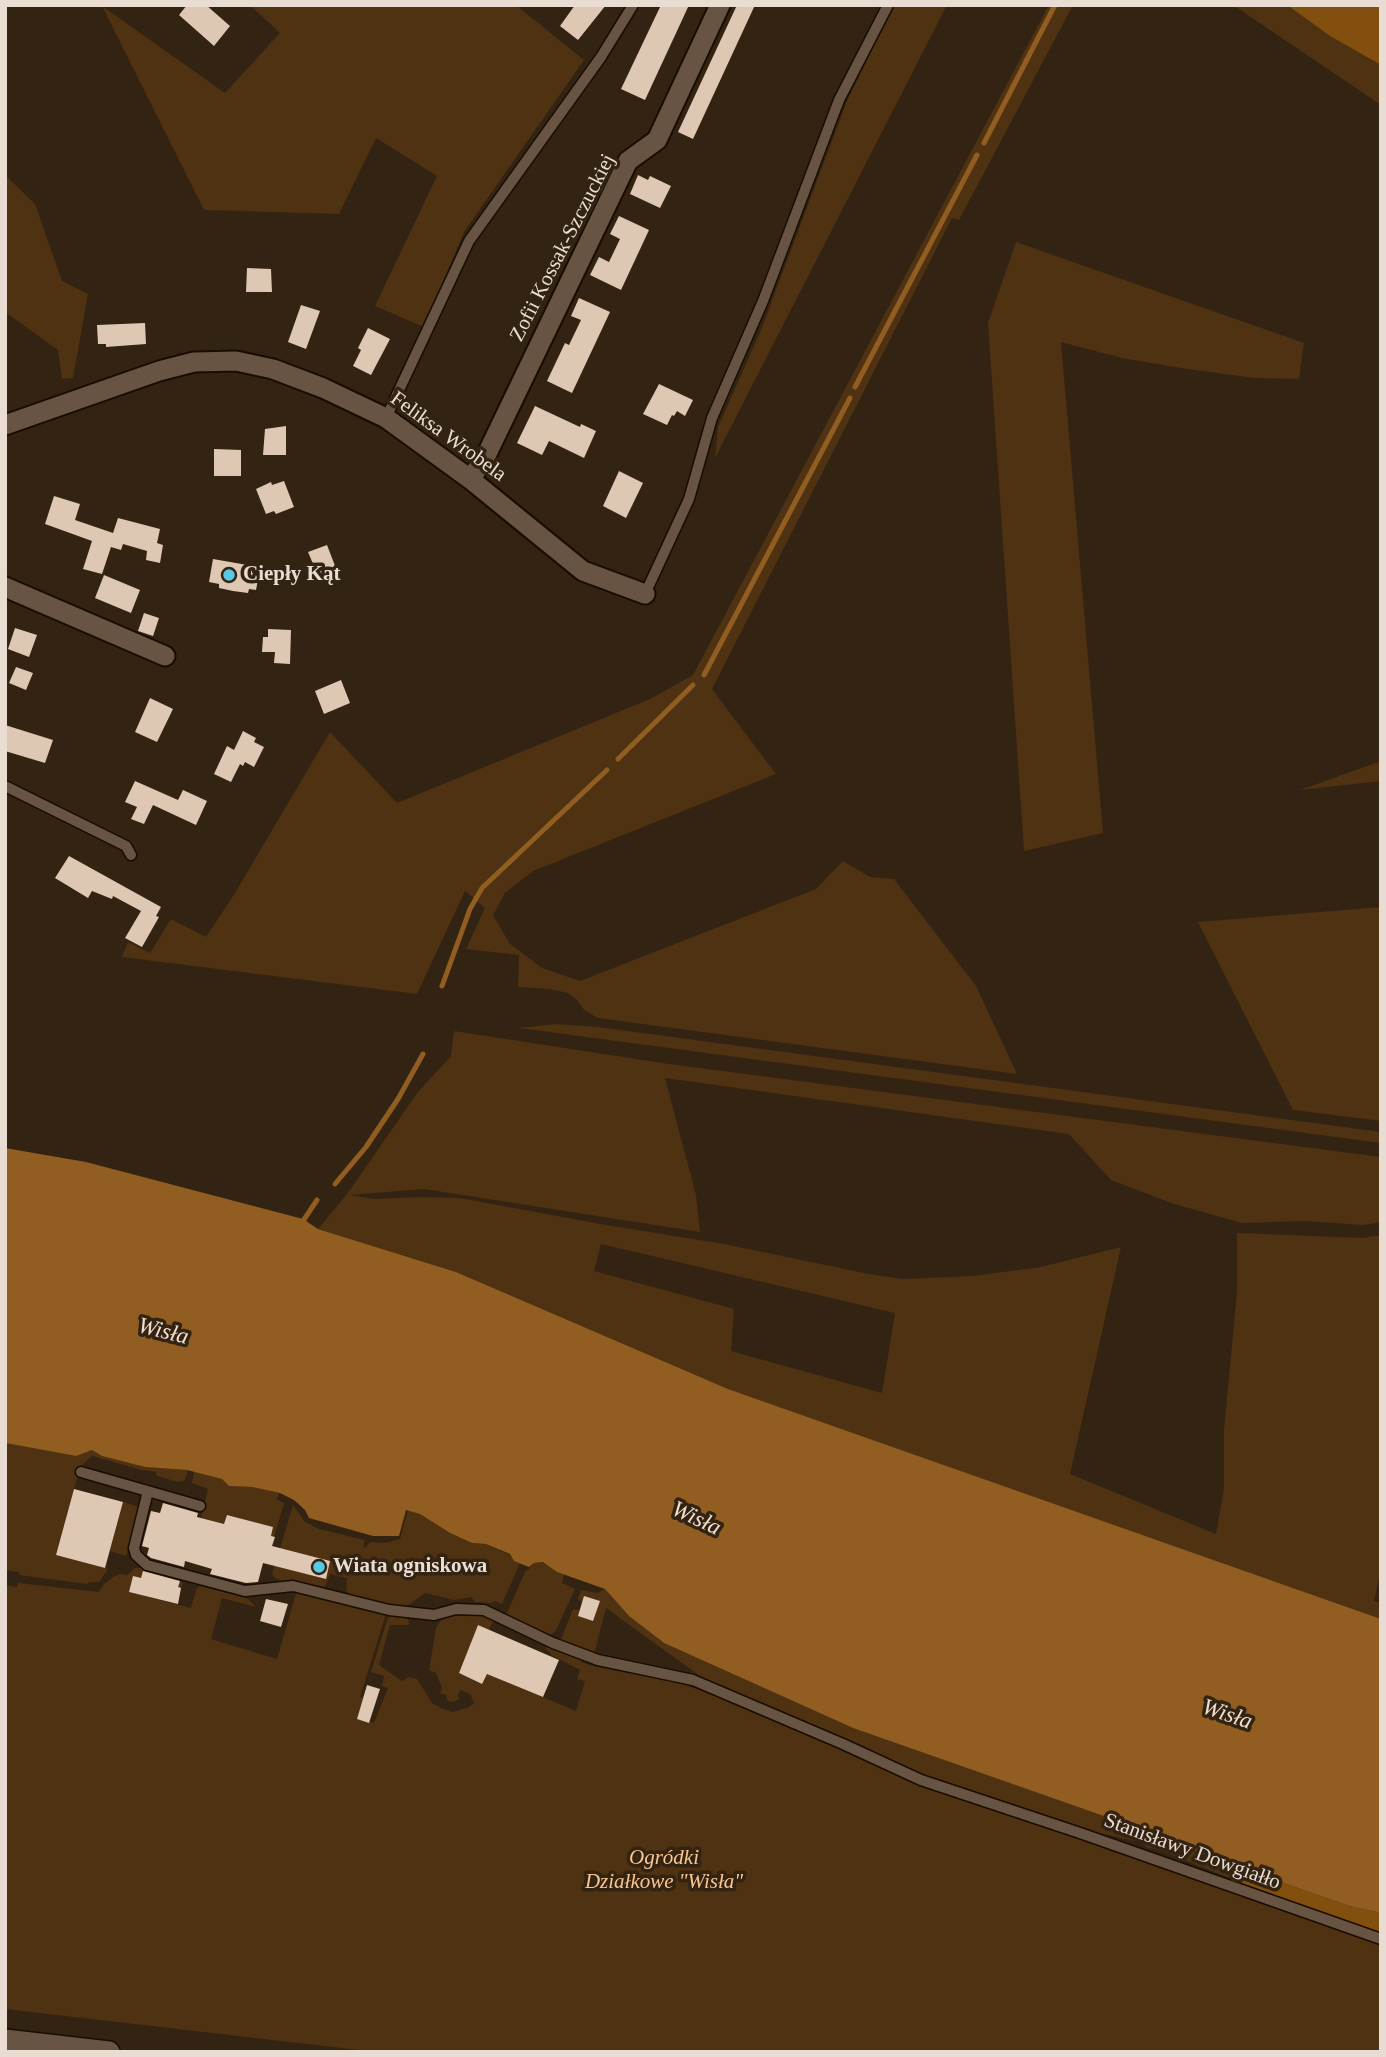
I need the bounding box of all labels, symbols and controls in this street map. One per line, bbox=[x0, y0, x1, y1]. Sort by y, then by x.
street label: Zofii Kossak-Szczuckiej bbox=[505, 150, 621, 346]
street label: Feliksa Wrobela bbox=[385, 386, 511, 488]
place label: Ciepły Kąt bbox=[243, 562, 340, 588]
marker: Ciepły Kąt bbox=[221, 567, 237, 583]
water label: Wisła bbox=[135, 1312, 191, 1352]
water label: Wisła bbox=[667, 1496, 725, 1542]
place label: Wiata ogniskowa bbox=[333, 1554, 487, 1580]
marker: Wiata ogniskowa bbox=[311, 1559, 327, 1575]
water label: Wisła bbox=[1198, 1694, 1256, 1736]
street label: Stanisławy Dowgiałło bbox=[1100, 1808, 1284, 1896]
park label: Ogródki Działkowe "Wisła" bbox=[585, 1845, 743, 1895]

